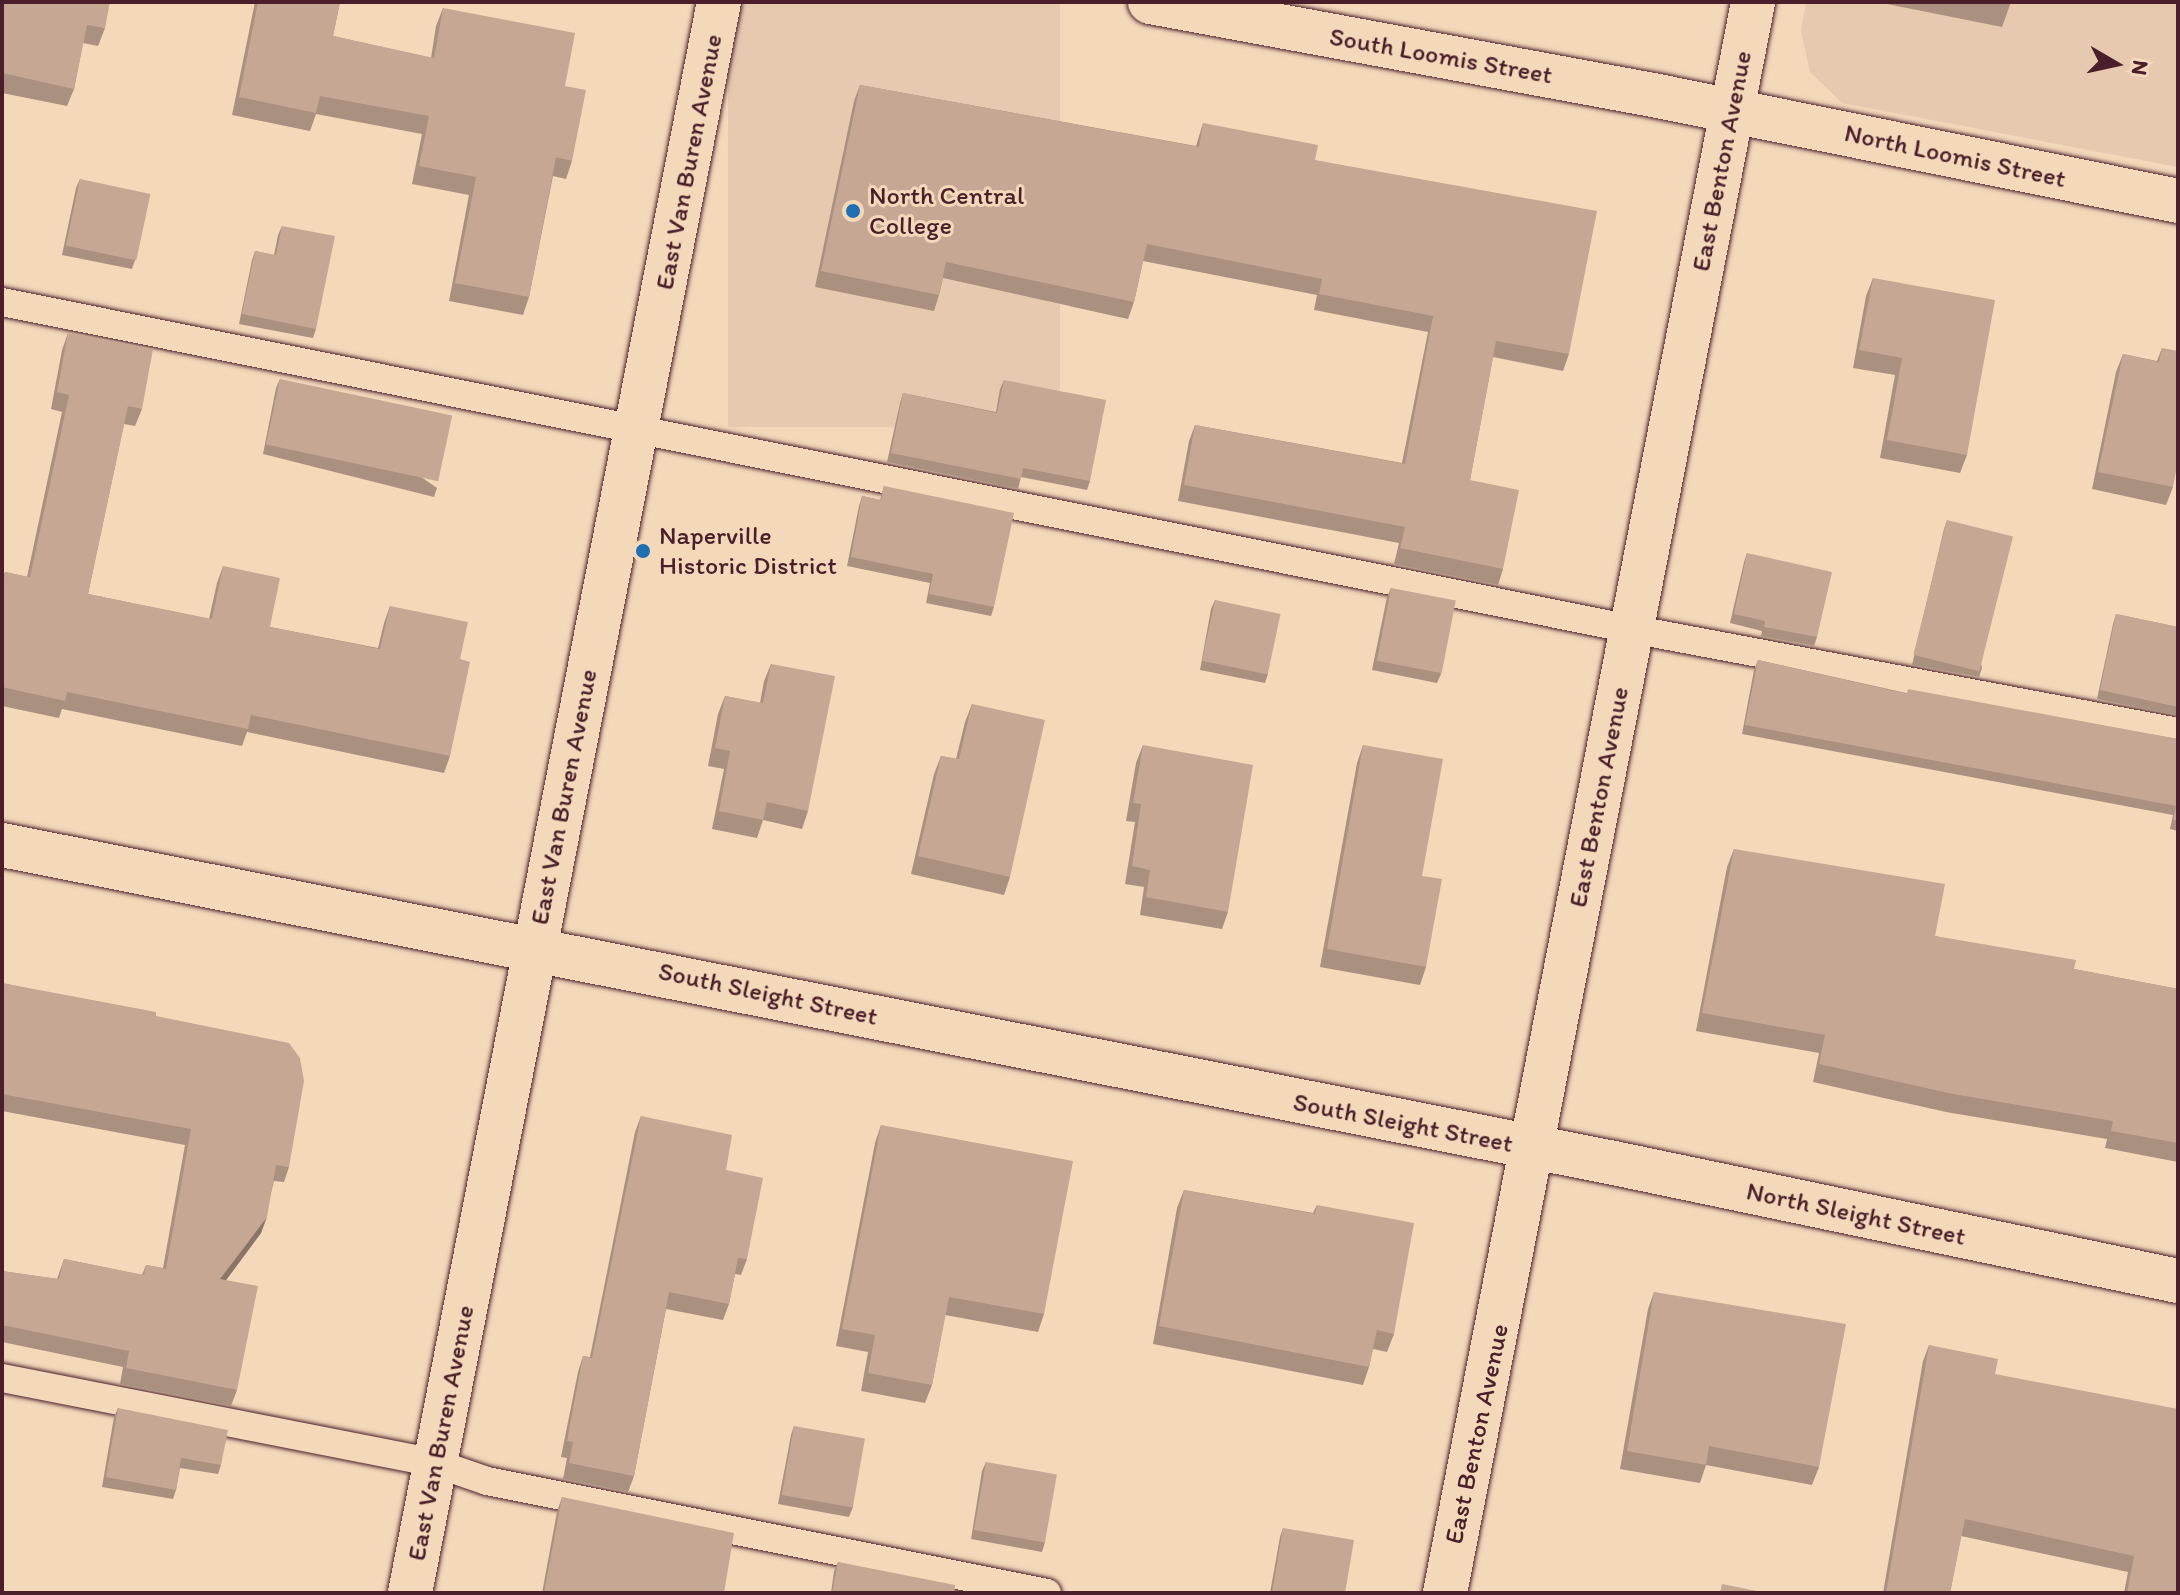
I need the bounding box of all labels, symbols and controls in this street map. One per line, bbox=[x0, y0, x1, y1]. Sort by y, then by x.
street label: South Loomis Street bbox=[1327, 21, 1555, 91]
north arrow bbox=[2076, 24, 2156, 104]
street label: East Van Buren Avenue bbox=[649, 32, 729, 292]
street label: East Benton Avenue bbox=[1685, 48, 1759, 274]
text: N bbox=[2126, 58, 2155, 77]
street label: North Loomis Street bbox=[1842, 117, 2068, 195]
place label: North Central College bbox=[869, 180, 1024, 242]
marker: North Central College bbox=[844, 202, 862, 220]
place label: Naperville Historic District bbox=[659, 520, 837, 582]
marker: Naperville Historic District bbox=[634, 542, 652, 560]
street label: East Van Buren Avenue bbox=[524, 667, 604, 927]
street label: East Benton Avenue bbox=[1562, 684, 1636, 910]
street label: South Sleight Street bbox=[655, 956, 881, 1032]
street label: South Sleight Street bbox=[1290, 1086, 1516, 1160]
street label: North Sleight Street bbox=[1744, 1176, 1968, 1252]
street label: East Van Buren Avenue bbox=[401, 1303, 481, 1563]
street label: East Benton Avenue bbox=[1438, 1321, 1516, 1547]

